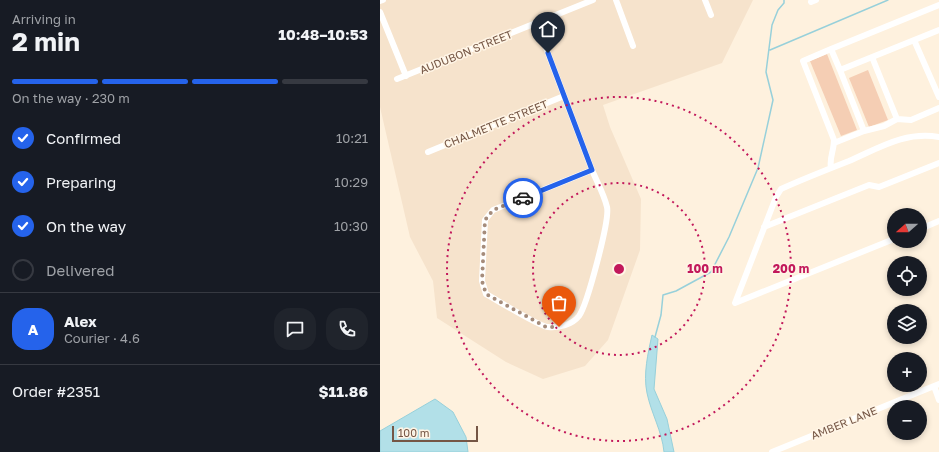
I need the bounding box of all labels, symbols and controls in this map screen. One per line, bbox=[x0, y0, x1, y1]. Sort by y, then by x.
text: Arriving in bbox=[12, 11, 76, 27]
pin bbox=[531, 12, 565, 53]
icon: home bbox=[537, 18, 559, 40]
text: 10:48–10:53 bbox=[278, 25, 368, 43]
text: 2 min bbox=[12, 26, 80, 57]
street label: AUDUBON STREET bbox=[418, 27, 514, 76]
text: On the way · 230 m bbox=[12, 90, 130, 106]
street label: CHALMETTE STREET bbox=[442, 97, 550, 150]
icon: check bbox=[12, 127, 34, 149]
text: Confirmed bbox=[46, 129, 121, 147]
text: 10:21 bbox=[336, 130, 368, 146]
icon: check bbox=[12, 171, 34, 193]
text: Preparing bbox=[46, 173, 116, 191]
text: 10:29 bbox=[334, 174, 368, 190]
courier bbox=[503, 178, 543, 218]
icon: car bbox=[512, 187, 534, 209]
north arrow bbox=[887, 208, 927, 248]
map controls bbox=[887, 208, 927, 440]
icon: check bbox=[12, 215, 34, 237]
text: On the way bbox=[46, 217, 126, 235]
text: 10:30 bbox=[334, 218, 368, 234]
button: locate bbox=[887, 256, 927, 296]
text: Delivered bbox=[46, 261, 114, 279]
text: 100 m bbox=[687, 261, 723, 276]
text: 200 m bbox=[773, 261, 809, 276]
centre of rings bbox=[612, 262, 626, 276]
pin bbox=[542, 286, 576, 327]
icon: bag bbox=[548, 292, 570, 314]
button: layers bbox=[887, 304, 927, 344]
button: chat bbox=[274, 308, 316, 350]
button: phone bbox=[326, 308, 368, 350]
text: Alex bbox=[64, 312, 97, 330]
text: A bbox=[28, 320, 38, 338]
text: Courier · 4.6 bbox=[64, 330, 140, 346]
button: + bbox=[887, 352, 927, 392]
text: Order #2351 bbox=[12, 382, 100, 400]
text: $11.86 bbox=[319, 382, 368, 400]
button: − bbox=[887, 400, 927, 440]
street label: AMBER LANE bbox=[809, 403, 879, 442]
scale bar bbox=[392, 424, 478, 443]
text: 100 m bbox=[398, 426, 429, 439]

